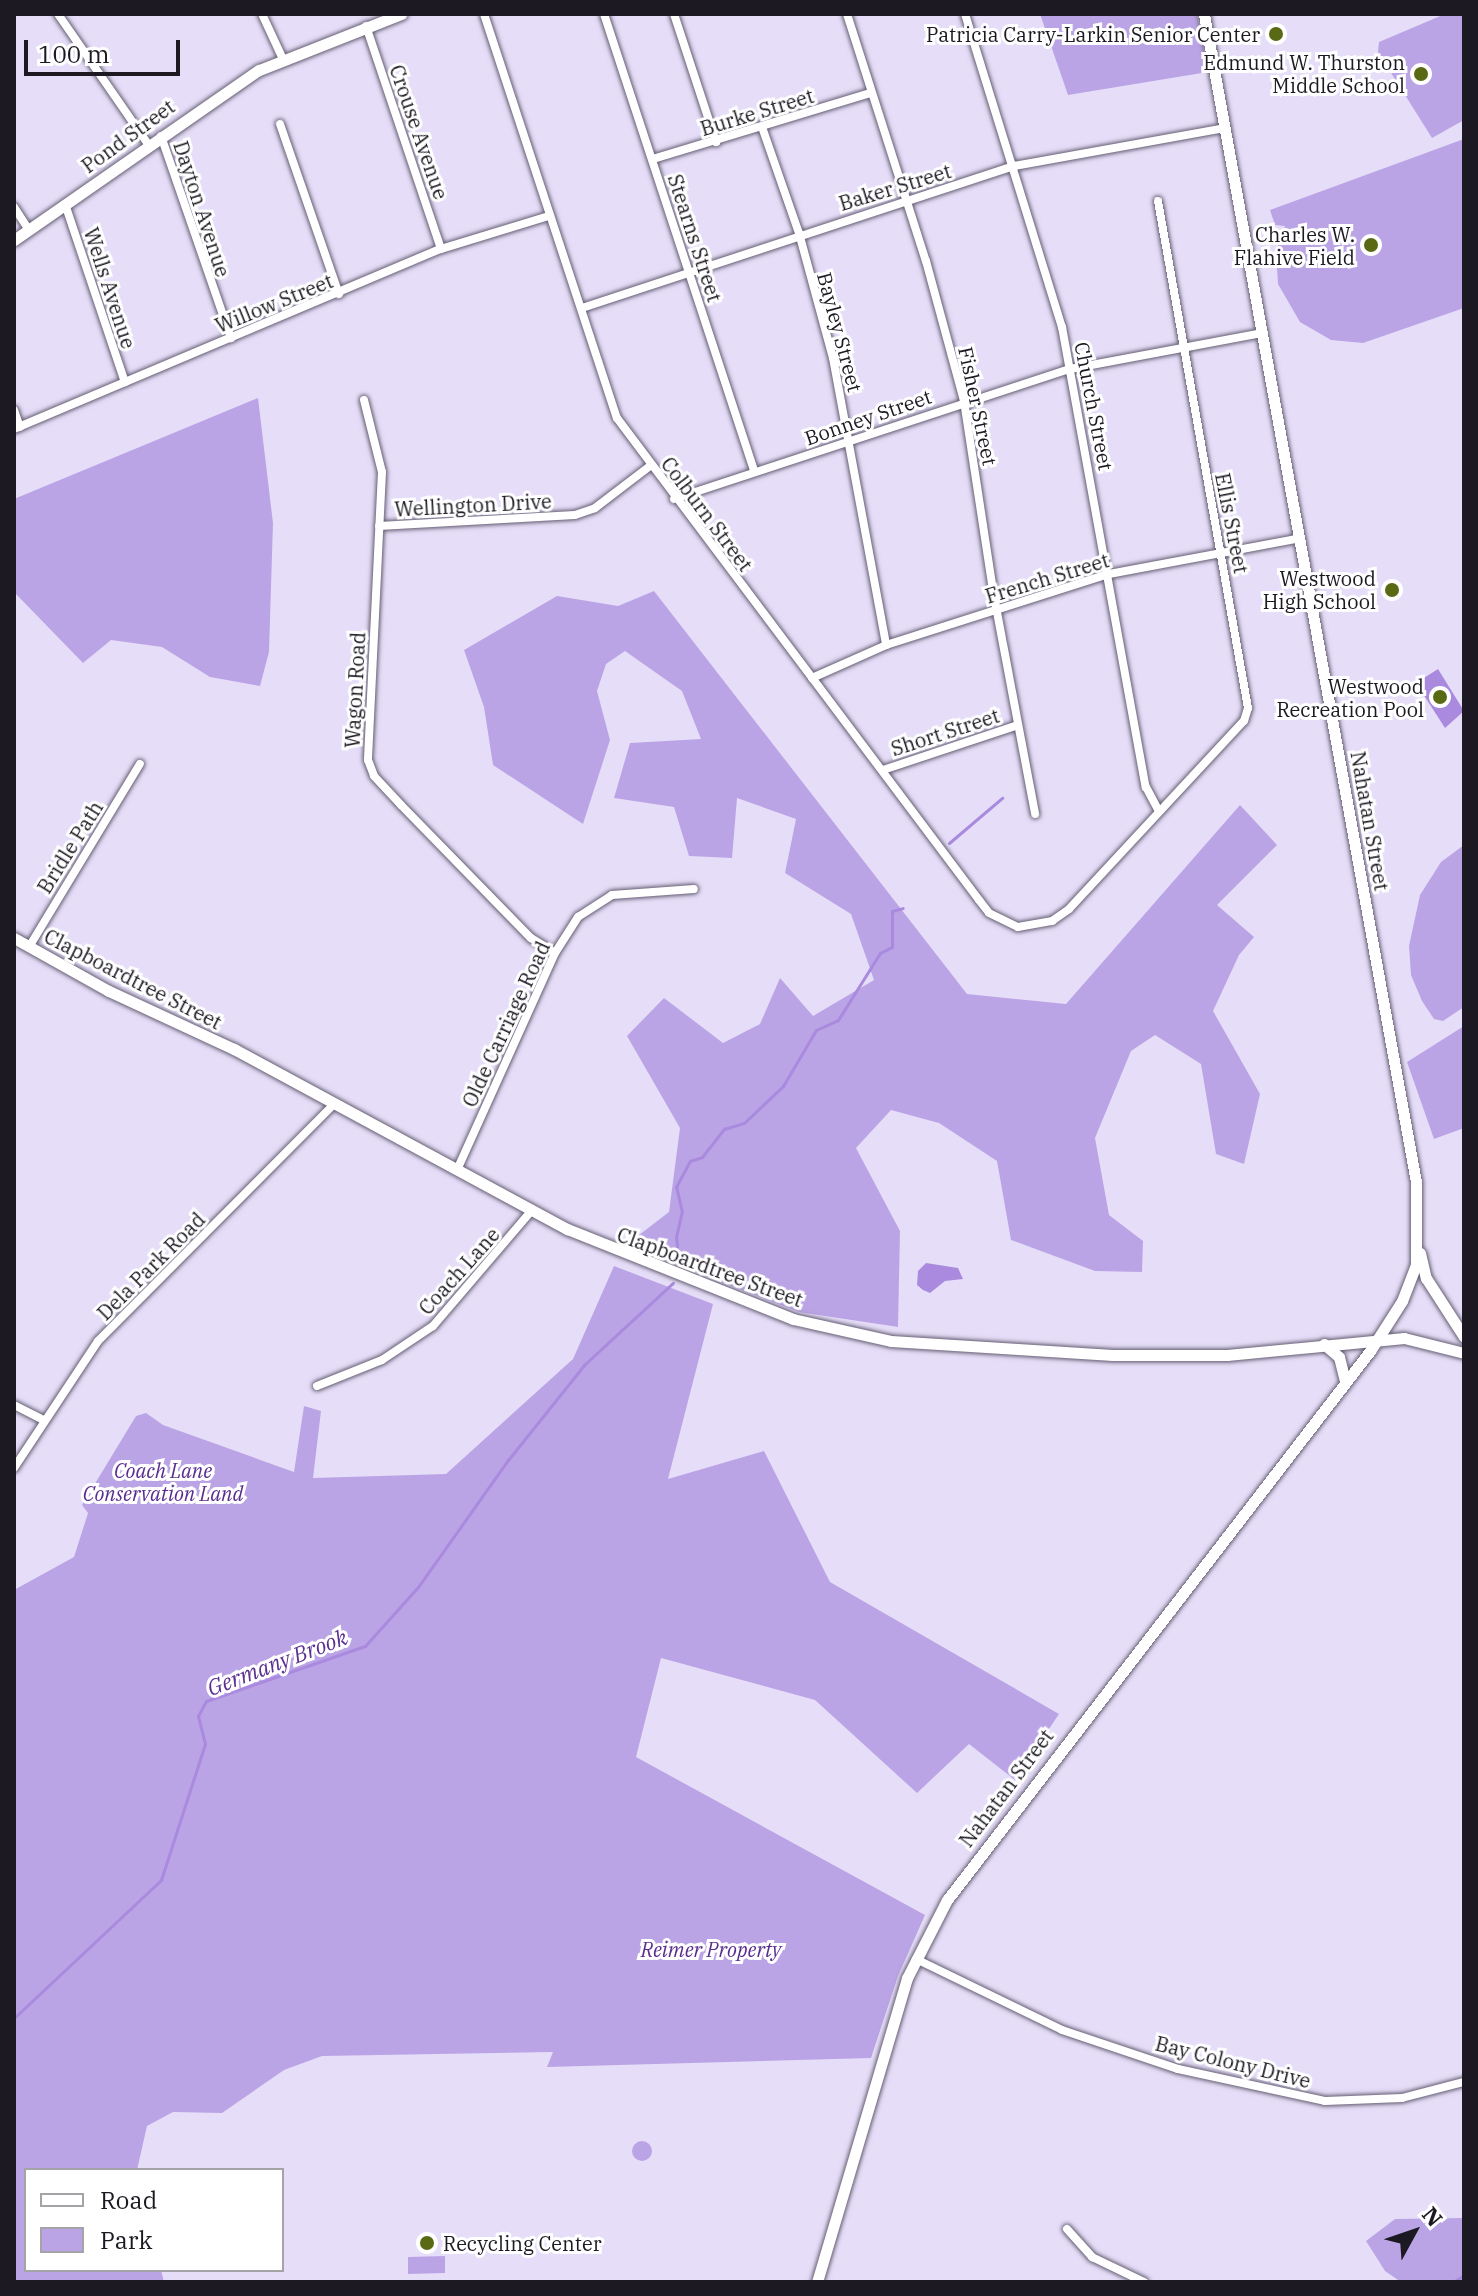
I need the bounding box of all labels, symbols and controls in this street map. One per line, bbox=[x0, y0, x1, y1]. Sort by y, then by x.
place label: Patricia Carry-Larkin Senior Center bbox=[926, 22, 1260, 46]
scale bar bbox=[28, 24, 184, 74]
marker: Patricia Carry-Larkin Senior Center bbox=[1267, 25, 1285, 43]
text: 100 m bbox=[38, 38, 110, 70]
place label: Edmund W. Thurston Middle School bbox=[1203, 50, 1405, 97]
street label: Crouse Avenue bbox=[385, 62, 453, 202]
marker: Edmund W. Thurston Middle School bbox=[1412, 65, 1430, 83]
street label: Burke Street bbox=[697, 83, 817, 141]
street label: Pond Street bbox=[77, 94, 179, 178]
street label: Dayton Avenue bbox=[169, 138, 235, 280]
street label: Baker Street bbox=[836, 159, 954, 215]
street label: Stearns Street bbox=[663, 171, 727, 305]
place label: Charles W. Flahive Field bbox=[1234, 222, 1355, 269]
street label: Wells Avenue bbox=[79, 224, 141, 352]
marker: Charles W. Flahive Field bbox=[1362, 236, 1380, 254]
street label: Willow Street bbox=[212, 268, 336, 338]
street label: Bayley Street bbox=[813, 270, 867, 394]
street label: Church Street bbox=[1070, 340, 1118, 472]
street label: Fisher Street bbox=[954, 344, 1002, 468]
street label: Bonney Street bbox=[802, 384, 934, 450]
street label: Colburn Street bbox=[656, 452, 758, 576]
street label: Ellis Street bbox=[1211, 471, 1253, 575]
street label: Wellington Drive bbox=[394, 489, 552, 521]
street label: French Street bbox=[982, 548, 1112, 608]
place label: Westwood High School bbox=[1263, 566, 1376, 613]
marker: Westwood High School bbox=[1383, 581, 1401, 599]
street label: Wagon Road bbox=[340, 631, 370, 749]
place label: Westwood Recreation Pool bbox=[1276, 674, 1424, 721]
marker: Westwood Recreation Pool bbox=[1431, 688, 1449, 706]
street label: Short Street bbox=[888, 703, 1002, 761]
street label: Nahatan Street bbox=[1346, 749, 1394, 893]
street label: Bridle Path bbox=[32, 796, 108, 898]
street label: Clapboardtree Street bbox=[40, 924, 226, 1034]
street label: Olde Carriage Road bbox=[457, 937, 555, 1111]
street label: Dela Park Road bbox=[92, 1207, 210, 1325]
street label: Coach Lane bbox=[414, 1222, 504, 1320]
street label: Clapboardtree Street bbox=[614, 1222, 806, 1312]
park label: Coach Lane Conservation Land bbox=[83, 1458, 243, 1505]
water label: Germany Brook bbox=[203, 1623, 351, 1701]
street label: Nahatan Street bbox=[954, 1724, 1058, 1852]
park label: Reimer Property bbox=[641, 1937, 781, 1961]
street label: Bay Colony Drive bbox=[1153, 2031, 1313, 2093]
legend bbox=[24, 2168, 284, 2272]
text: Road bbox=[100, 2184, 157, 2216]
north arrow bbox=[1374, 2192, 1454, 2272]
text: N bbox=[1416, 2200, 1449, 2232]
text: Park bbox=[100, 2224, 152, 2256]
place label: Recycling Center bbox=[443, 2231, 601, 2255]
marker: Recycling Center bbox=[418, 2234, 436, 2252]

